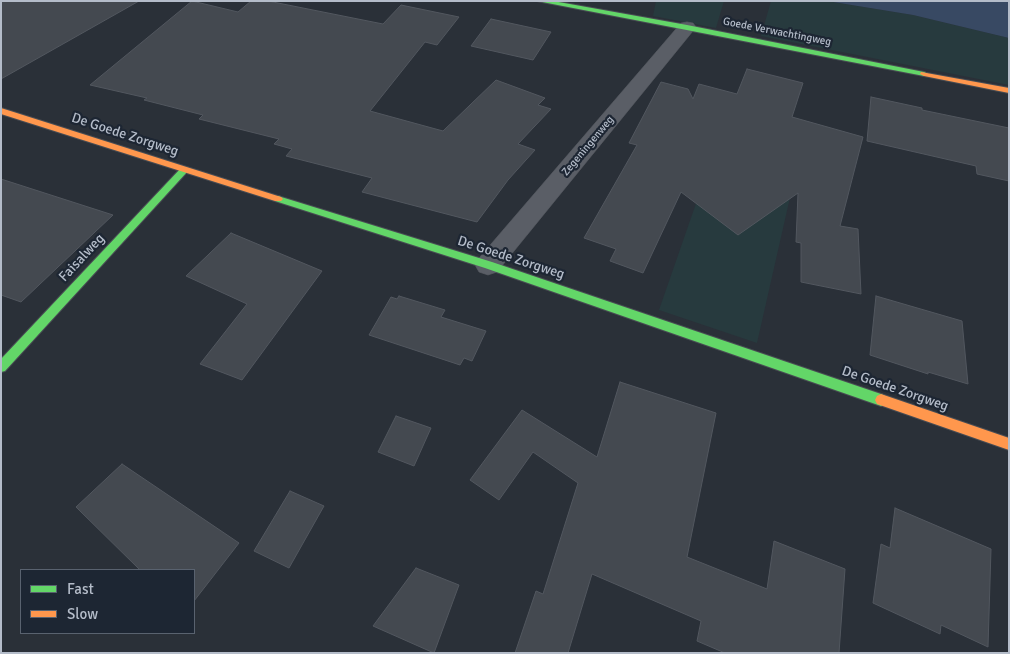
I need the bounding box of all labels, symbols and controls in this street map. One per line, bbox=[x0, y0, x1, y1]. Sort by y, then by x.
street label: Goede Verwachtingweg bbox=[722, 15, 832, 49]
street label: De Goede Zorgweg bbox=[69, 110, 181, 160]
street label: Zegeningenweg bbox=[559, 113, 617, 179]
street label: Faisalweg bbox=[56, 231, 108, 285]
street label: De Goede Zorgweg bbox=[455, 233, 567, 283]
street label: De Goede Zorgweg bbox=[840, 363, 950, 415]
legend bbox=[20, 569, 195, 634]
text: Fast bbox=[67, 580, 94, 598]
text: Slow bbox=[67, 605, 98, 623]

